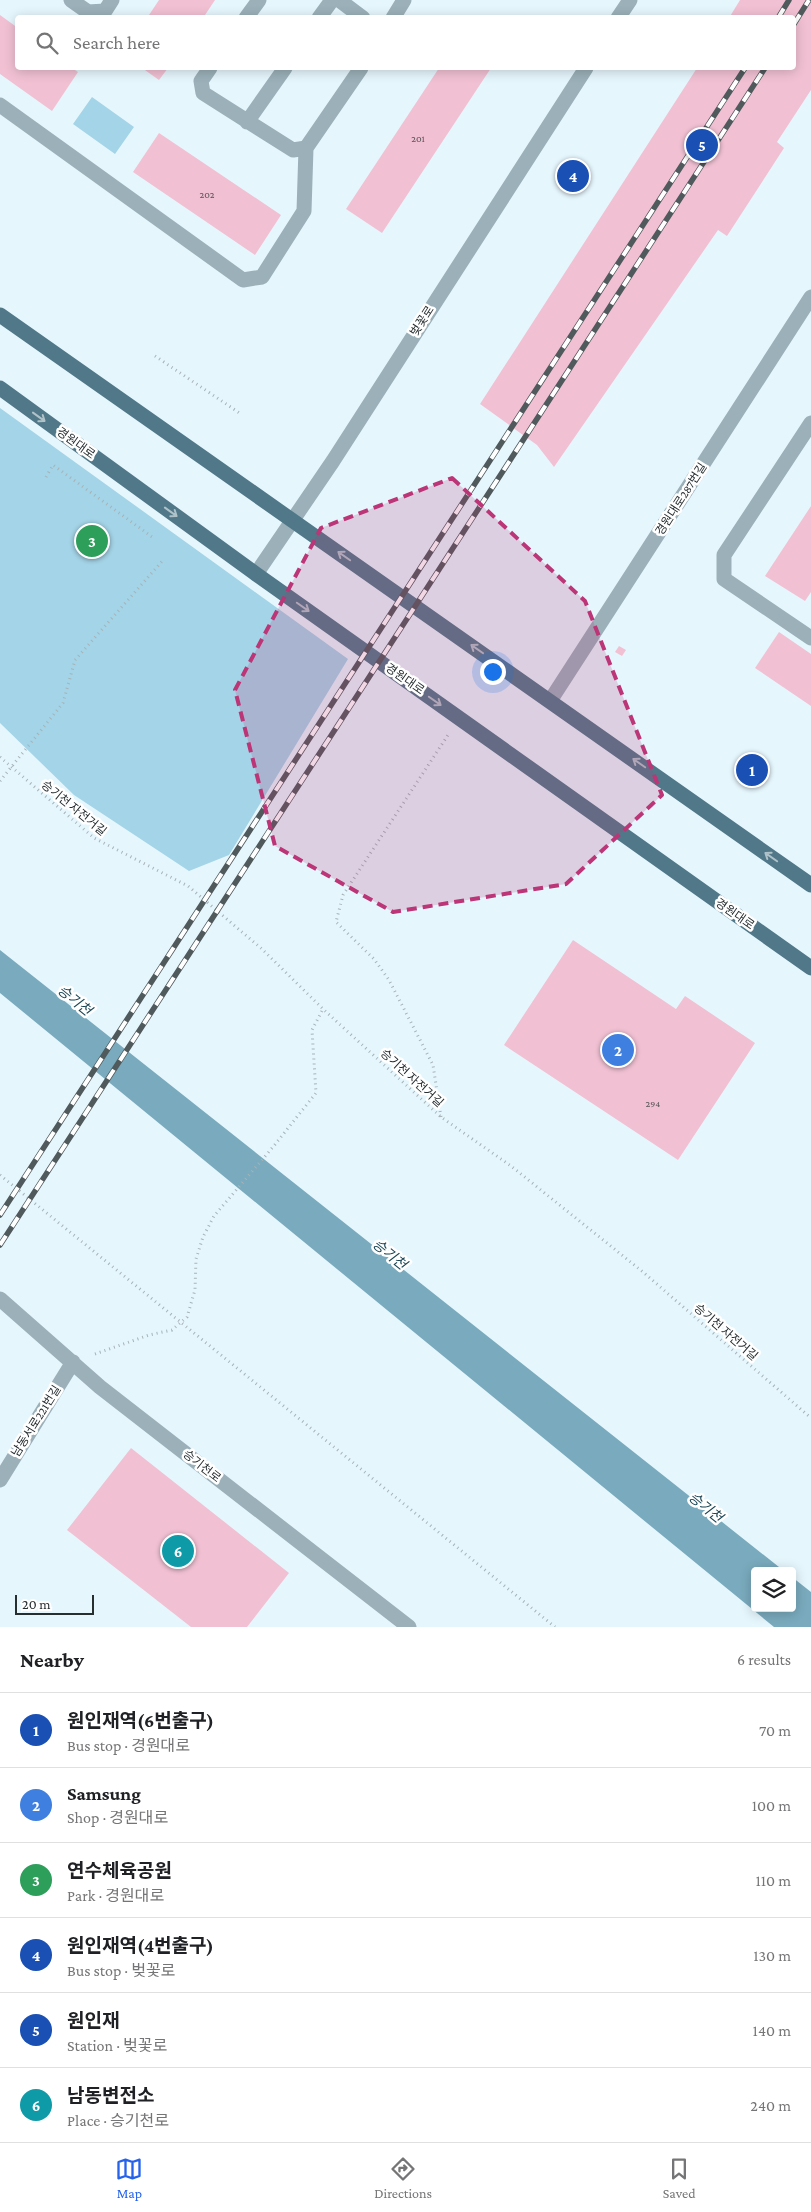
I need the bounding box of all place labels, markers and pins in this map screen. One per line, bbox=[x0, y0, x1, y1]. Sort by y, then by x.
pin: 5 bbox=[686, 126, 718, 164]
pin: 4 bbox=[557, 157, 589, 195]
pin: 3 bbox=[76, 522, 108, 560]
pin: 1 bbox=[736, 751, 768, 789]
pin: 2 bbox=[602, 1031, 634, 1069]
pin: 6 bbox=[162, 1532, 194, 1570]

